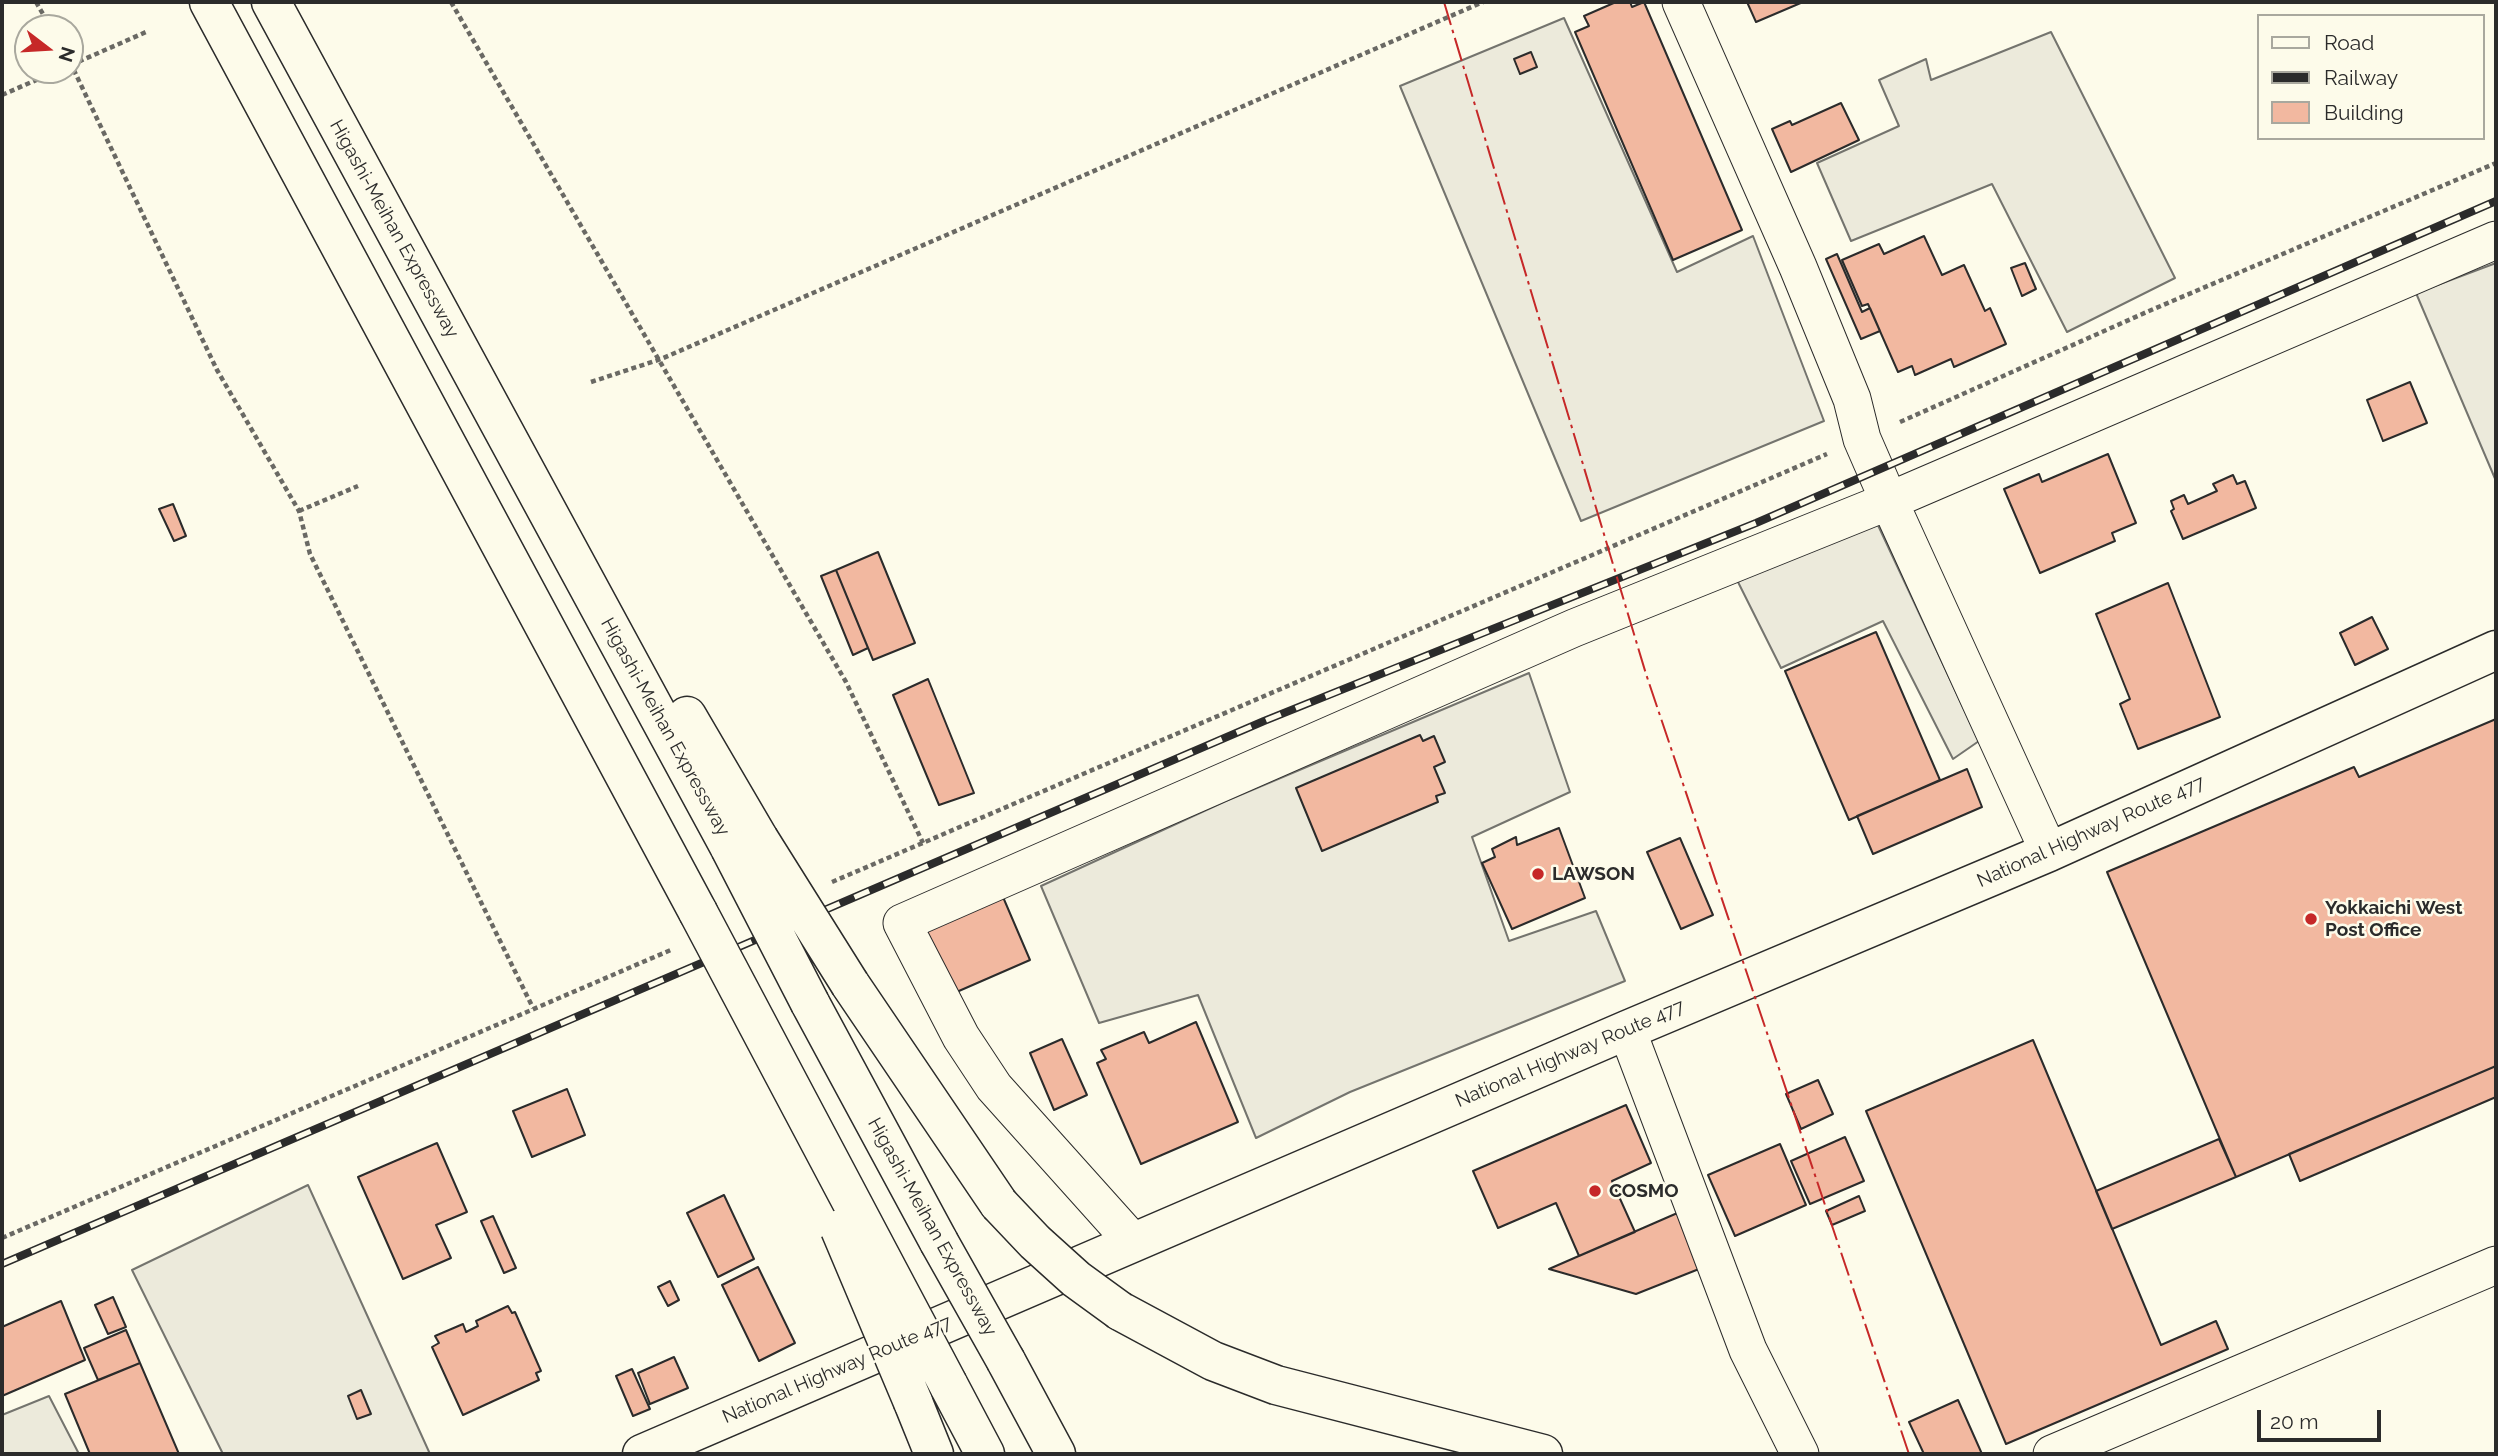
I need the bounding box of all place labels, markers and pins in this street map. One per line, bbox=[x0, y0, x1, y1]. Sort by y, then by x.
place label: LAWSON bbox=[1552, 863, 1635, 885]
marker: LAWSON bbox=[1530, 866, 1546, 882]
place label: Yokkaichi West Post Office bbox=[2325, 897, 2462, 941]
marker: Yokkaichi West Post Office bbox=[2303, 911, 2319, 927]
place label: COSMO bbox=[1609, 1180, 1679, 1202]
marker: COSMO bbox=[1587, 1183, 1603, 1199]

